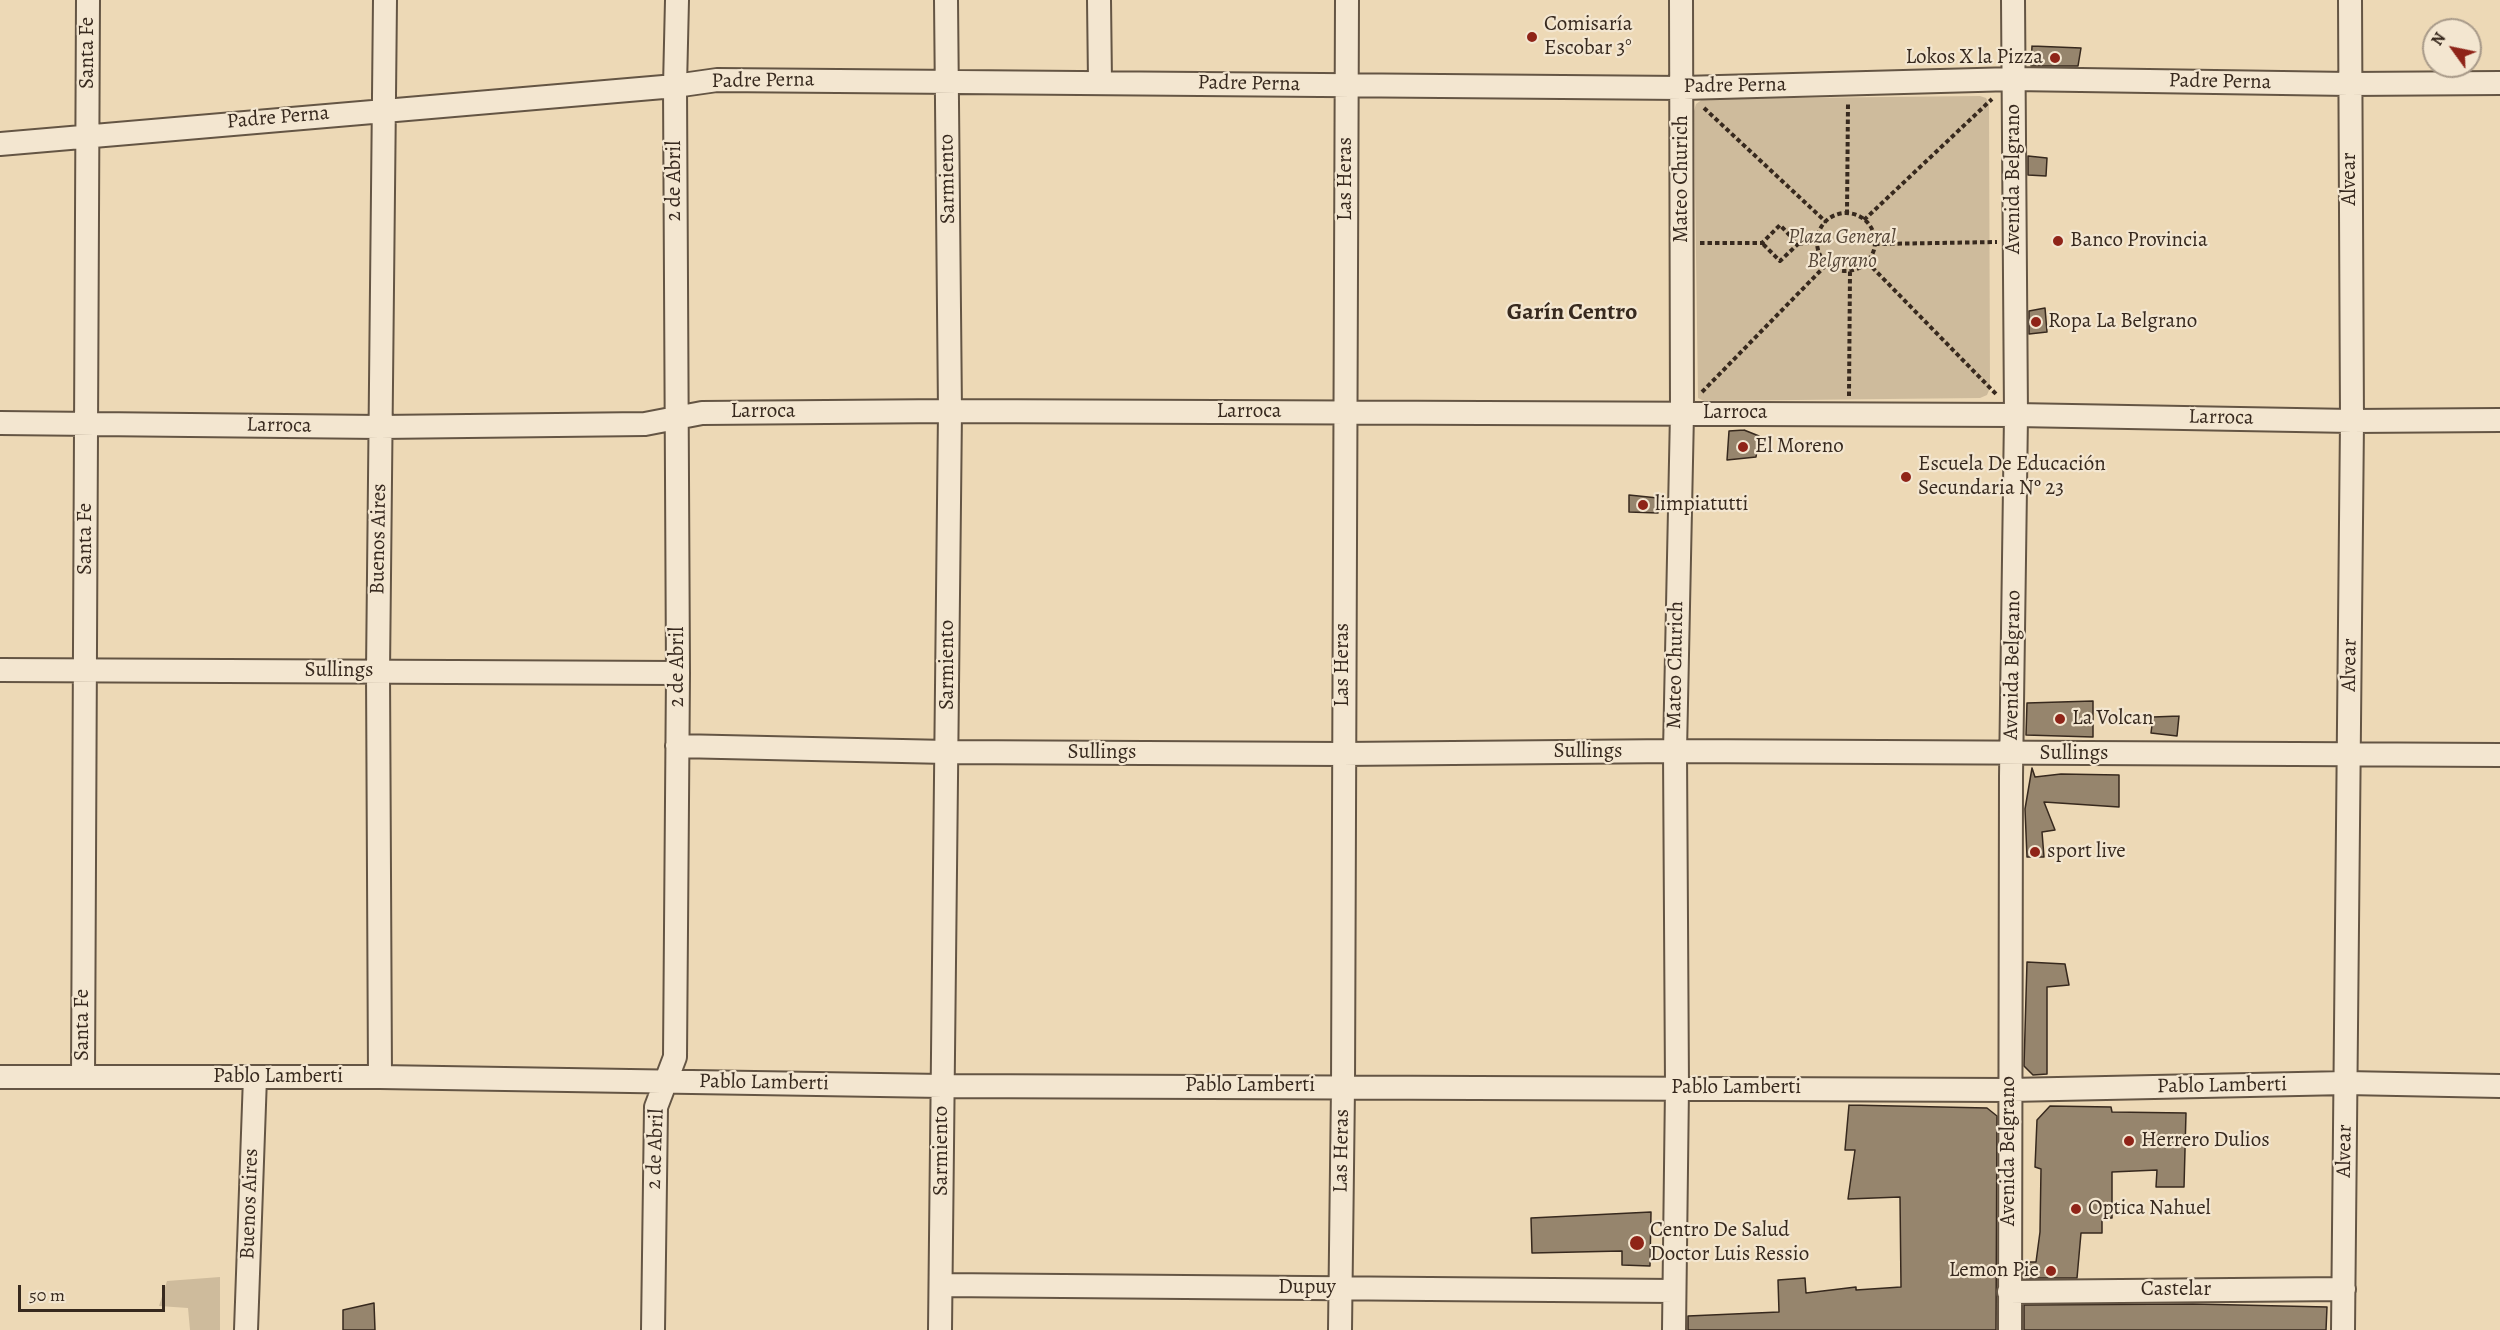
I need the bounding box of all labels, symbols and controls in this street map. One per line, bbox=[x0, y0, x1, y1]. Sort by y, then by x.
place label: Comisaría Escobar 3° bbox=[1544, 12, 1633, 62]
street label: Santa Fe bbox=[75, 17, 101, 89]
north arrow bbox=[2422, 18, 2482, 78]
text: N bbox=[2426, 28, 2451, 50]
marker: Comisaría Escobar 3° bbox=[1525, 30, 1539, 44]
place label: Lokos X la Pizza bbox=[1905, 45, 2043, 71]
marker: Lokos X la Pizza bbox=[2048, 51, 2062, 65]
street label: Padre Perna bbox=[711, 68, 815, 94]
street label: Padre Perna bbox=[2168, 69, 2272, 95]
street label: Padre Perna bbox=[1197, 71, 1301, 97]
street label: Padre Perna bbox=[1683, 73, 1787, 99]
street label: Padre Perna bbox=[226, 101, 330, 135]
street label: Avenida Belgrano bbox=[2001, 104, 2027, 254]
street label: Mateo Churich bbox=[1669, 115, 1695, 243]
street label: Sarmiento bbox=[935, 134, 961, 224]
street label: Las Heras bbox=[1333, 137, 1359, 221]
street label: 2 de Abril bbox=[662, 141, 688, 221]
street label: Alvear bbox=[2337, 152, 2363, 206]
park label: Plaza General Belgrano bbox=[1788, 225, 1896, 275]
place label: Banco Provincia bbox=[2070, 228, 2208, 254]
marker: Banco Provincia bbox=[2051, 234, 2065, 248]
district label: Garín Centro bbox=[1507, 299, 1637, 327]
place label: Ropa La Belgrano bbox=[2048, 309, 2197, 335]
marker: Ropa La Belgrano bbox=[2029, 315, 2043, 329]
street label: Larroca bbox=[730, 399, 796, 425]
street label: Larroca bbox=[1216, 399, 1282, 425]
street label: Larroca bbox=[1702, 400, 1768, 426]
street label: Larroca bbox=[2188, 405, 2254, 431]
street label: Larroca bbox=[246, 413, 312, 439]
place label: El Moreno bbox=[1755, 434, 1844, 460]
marker: El Moreno bbox=[1736, 440, 1750, 454]
place label: Escuela De Educación Secundaria Nº 23 bbox=[1918, 452, 2106, 502]
marker: Escuela De Educación Secundaria Nº 23 bbox=[1899, 470, 1913, 484]
street label: Buenos Aires bbox=[365, 483, 393, 595]
place label: limpiatutti bbox=[1655, 492, 1748, 518]
marker: limpiatutti bbox=[1636, 498, 1650, 512]
street label: Santa Fe bbox=[73, 503, 99, 575]
street label: Avenida Belgrano bbox=[1999, 590, 2027, 740]
street label: Mateo Churich bbox=[1662, 601, 1690, 729]
street label: Sarmiento bbox=[935, 620, 961, 710]
street label: Las Heras bbox=[1330, 623, 1356, 707]
street label: 2 de Abril bbox=[665, 627, 691, 707]
street label: Alvear bbox=[2337, 638, 2363, 692]
street label: Sullings bbox=[304, 658, 374, 684]
place label: La Volcan bbox=[2072, 706, 2153, 732]
marker: La Volcan bbox=[2053, 712, 2067, 726]
street label: Sullings bbox=[1553, 739, 1623, 765]
street label: Sullings bbox=[1067, 740, 1137, 766]
street label: Sullings bbox=[2039, 741, 2109, 767]
place label: sport live bbox=[2047, 839, 2126, 865]
marker: sport live bbox=[2028, 845, 2042, 859]
street label: Santa Fe bbox=[70, 989, 96, 1061]
street label: Pablo Lamberti bbox=[213, 1064, 343, 1090]
street label: Pablo Lamberti bbox=[699, 1069, 829, 1097]
street label: Pablo Lamberti bbox=[2157, 1072, 2287, 1100]
street label: Pablo Lamberti bbox=[1185, 1073, 1315, 1099]
street label: Pablo Lamberti bbox=[1671, 1075, 1801, 1101]
street label: Avenida Belgrano bbox=[1996, 1076, 2022, 1226]
street label: Sarmiento bbox=[929, 1106, 955, 1196]
street label: 2 de Abril bbox=[642, 1108, 670, 1190]
street label: Las Heras bbox=[1329, 1109, 1355, 1193]
street label: Alvear bbox=[2332, 1124, 2358, 1178]
place label: Herrero Dulios bbox=[2141, 1128, 2270, 1154]
marker: Herrero Dulios bbox=[2122, 1134, 2136, 1148]
street label: Buenos Aires bbox=[235, 1148, 265, 1260]
place label: Optica Nahuel bbox=[2088, 1196, 2211, 1222]
marker: Optica Nahuel bbox=[2069, 1202, 2083, 1216]
place label: Centro De Salud Doctor Luis Ressio bbox=[1650, 1218, 1809, 1268]
marker: Centro De Salud Doctor Luis Ressio bbox=[1628, 1234, 1646, 1252]
place label: Lemon Pie bbox=[1949, 1258, 2039, 1284]
marker: Lemon Pie bbox=[2044, 1264, 2058, 1278]
scale bar bbox=[21, 1273, 168, 1311]
street label: Dupuy bbox=[1278, 1275, 1336, 1301]
street label: Castelar bbox=[2141, 1277, 2211, 1303]
text: 50 m bbox=[29, 1283, 65, 1307]

